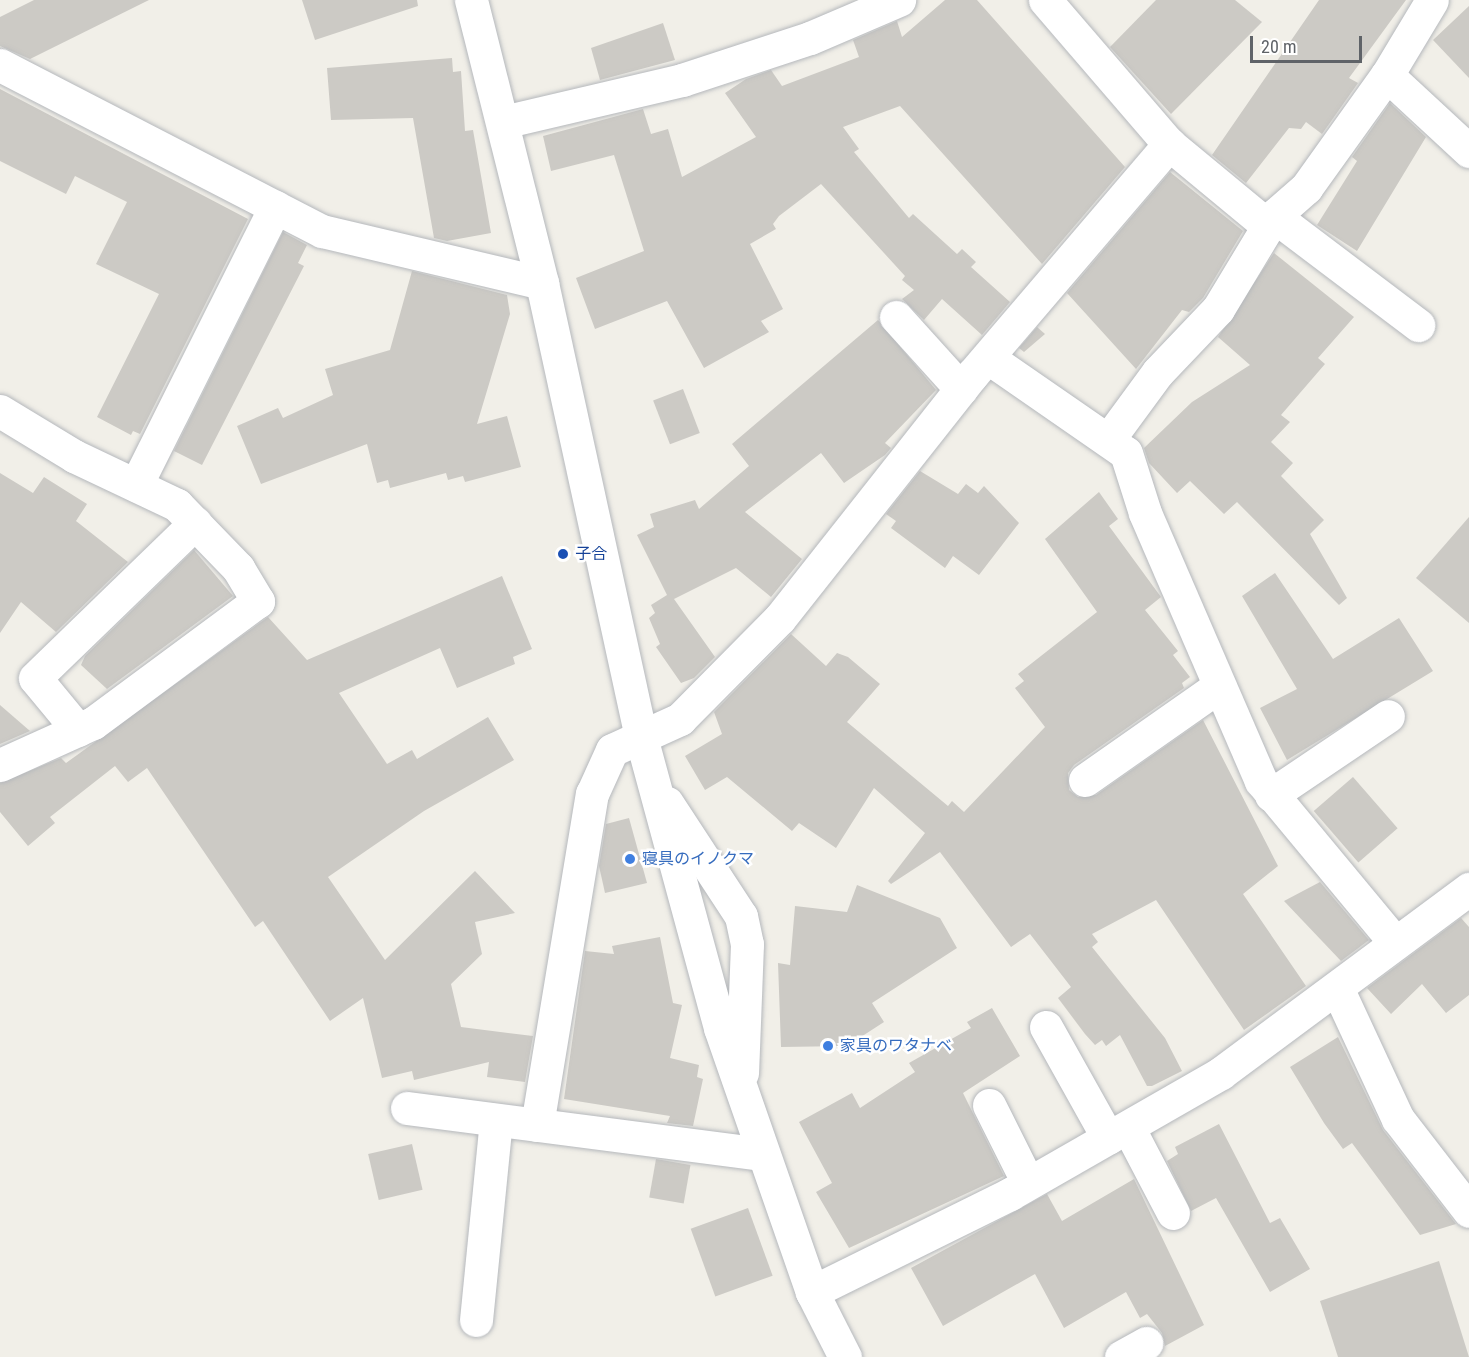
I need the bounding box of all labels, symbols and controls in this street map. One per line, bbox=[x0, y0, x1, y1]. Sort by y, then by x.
scale bar bbox=[1253, 24, 1366, 62]
text: 20 m bbox=[1261, 36, 1296, 57]
place label: 子合 bbox=[575, 544, 607, 564]
marker: 子合 bbox=[556, 547, 570, 561]
place label: 寝具のイノクマ bbox=[642, 849, 754, 869]
marker: 寝具のイノクマ bbox=[623, 852, 637, 866]
place label: 家具のワタナベ bbox=[840, 1036, 952, 1056]
marker: 家具のワタナベ bbox=[821, 1039, 835, 1053]

